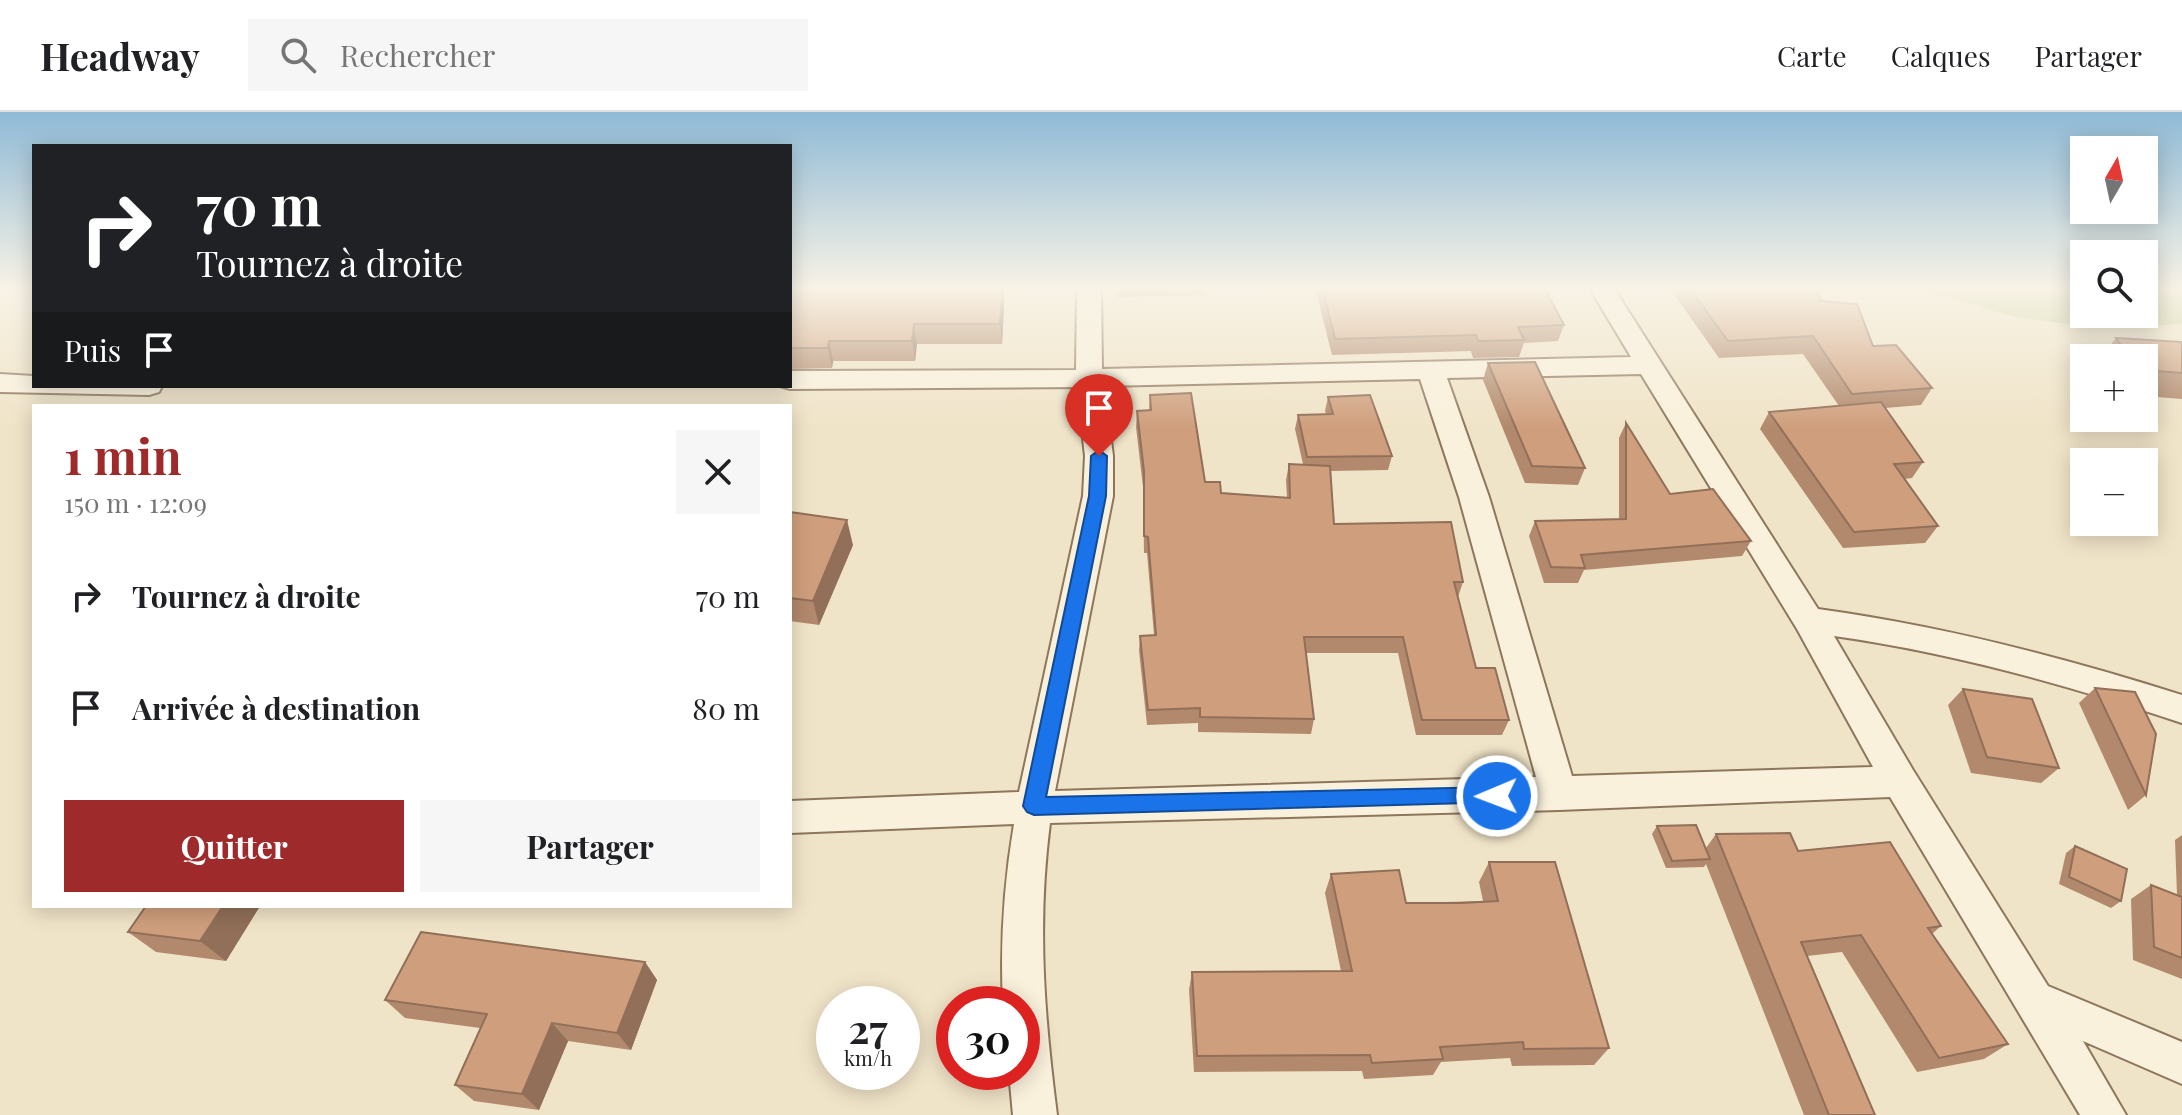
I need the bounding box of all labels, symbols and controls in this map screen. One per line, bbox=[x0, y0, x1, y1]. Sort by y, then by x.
search box bbox=[248, 19, 808, 91]
text: Headway bbox=[40, 30, 200, 81]
icon: search bbox=[276, 33, 320, 77]
text: Rechercher bbox=[340, 35, 495, 75]
text: Carte bbox=[1777, 37, 1847, 74]
text: Calques bbox=[1891, 37, 1990, 74]
text: Partager bbox=[2034, 37, 2142, 74]
north arrow bbox=[2070, 136, 2158, 224]
map controls bbox=[2070, 136, 2158, 536]
text: 70 m bbox=[196, 166, 321, 241]
icon: right bbox=[64, 176, 168, 280]
text: Tournez à droite bbox=[196, 238, 463, 286]
button: search bbox=[2070, 240, 2158, 328]
icon: arrive bbox=[137, 328, 181, 372]
text: Puis bbox=[64, 330, 121, 370]
button: + bbox=[2070, 344, 2158, 432]
pin bbox=[1065, 374, 1133, 456]
icon: arrive bbox=[1077, 386, 1121, 430]
text: 1 min bbox=[64, 423, 182, 487]
button: close bbox=[676, 430, 760, 514]
button: − bbox=[2070, 448, 2158, 536]
text: 150 m · 12:09 bbox=[64, 485, 207, 520]
icon: right bbox=[64, 574, 108, 618]
text: Tournez à droite bbox=[132, 576, 361, 616]
text: 70 m bbox=[696, 576, 760, 616]
icon: arrive bbox=[64, 686, 108, 730]
text: Arrivée à destination bbox=[132, 688, 420, 728]
text: 80 m bbox=[692, 688, 760, 728]
position arrow bbox=[1455, 754, 1539, 838]
button: Quitter bbox=[64, 800, 404, 892]
button: Partager bbox=[420, 800, 760, 892]
speed limit sign: 30 bbox=[936, 986, 1040, 1090]
text: 27 bbox=[848, 1001, 888, 1054]
text: km/h bbox=[844, 1044, 892, 1071]

